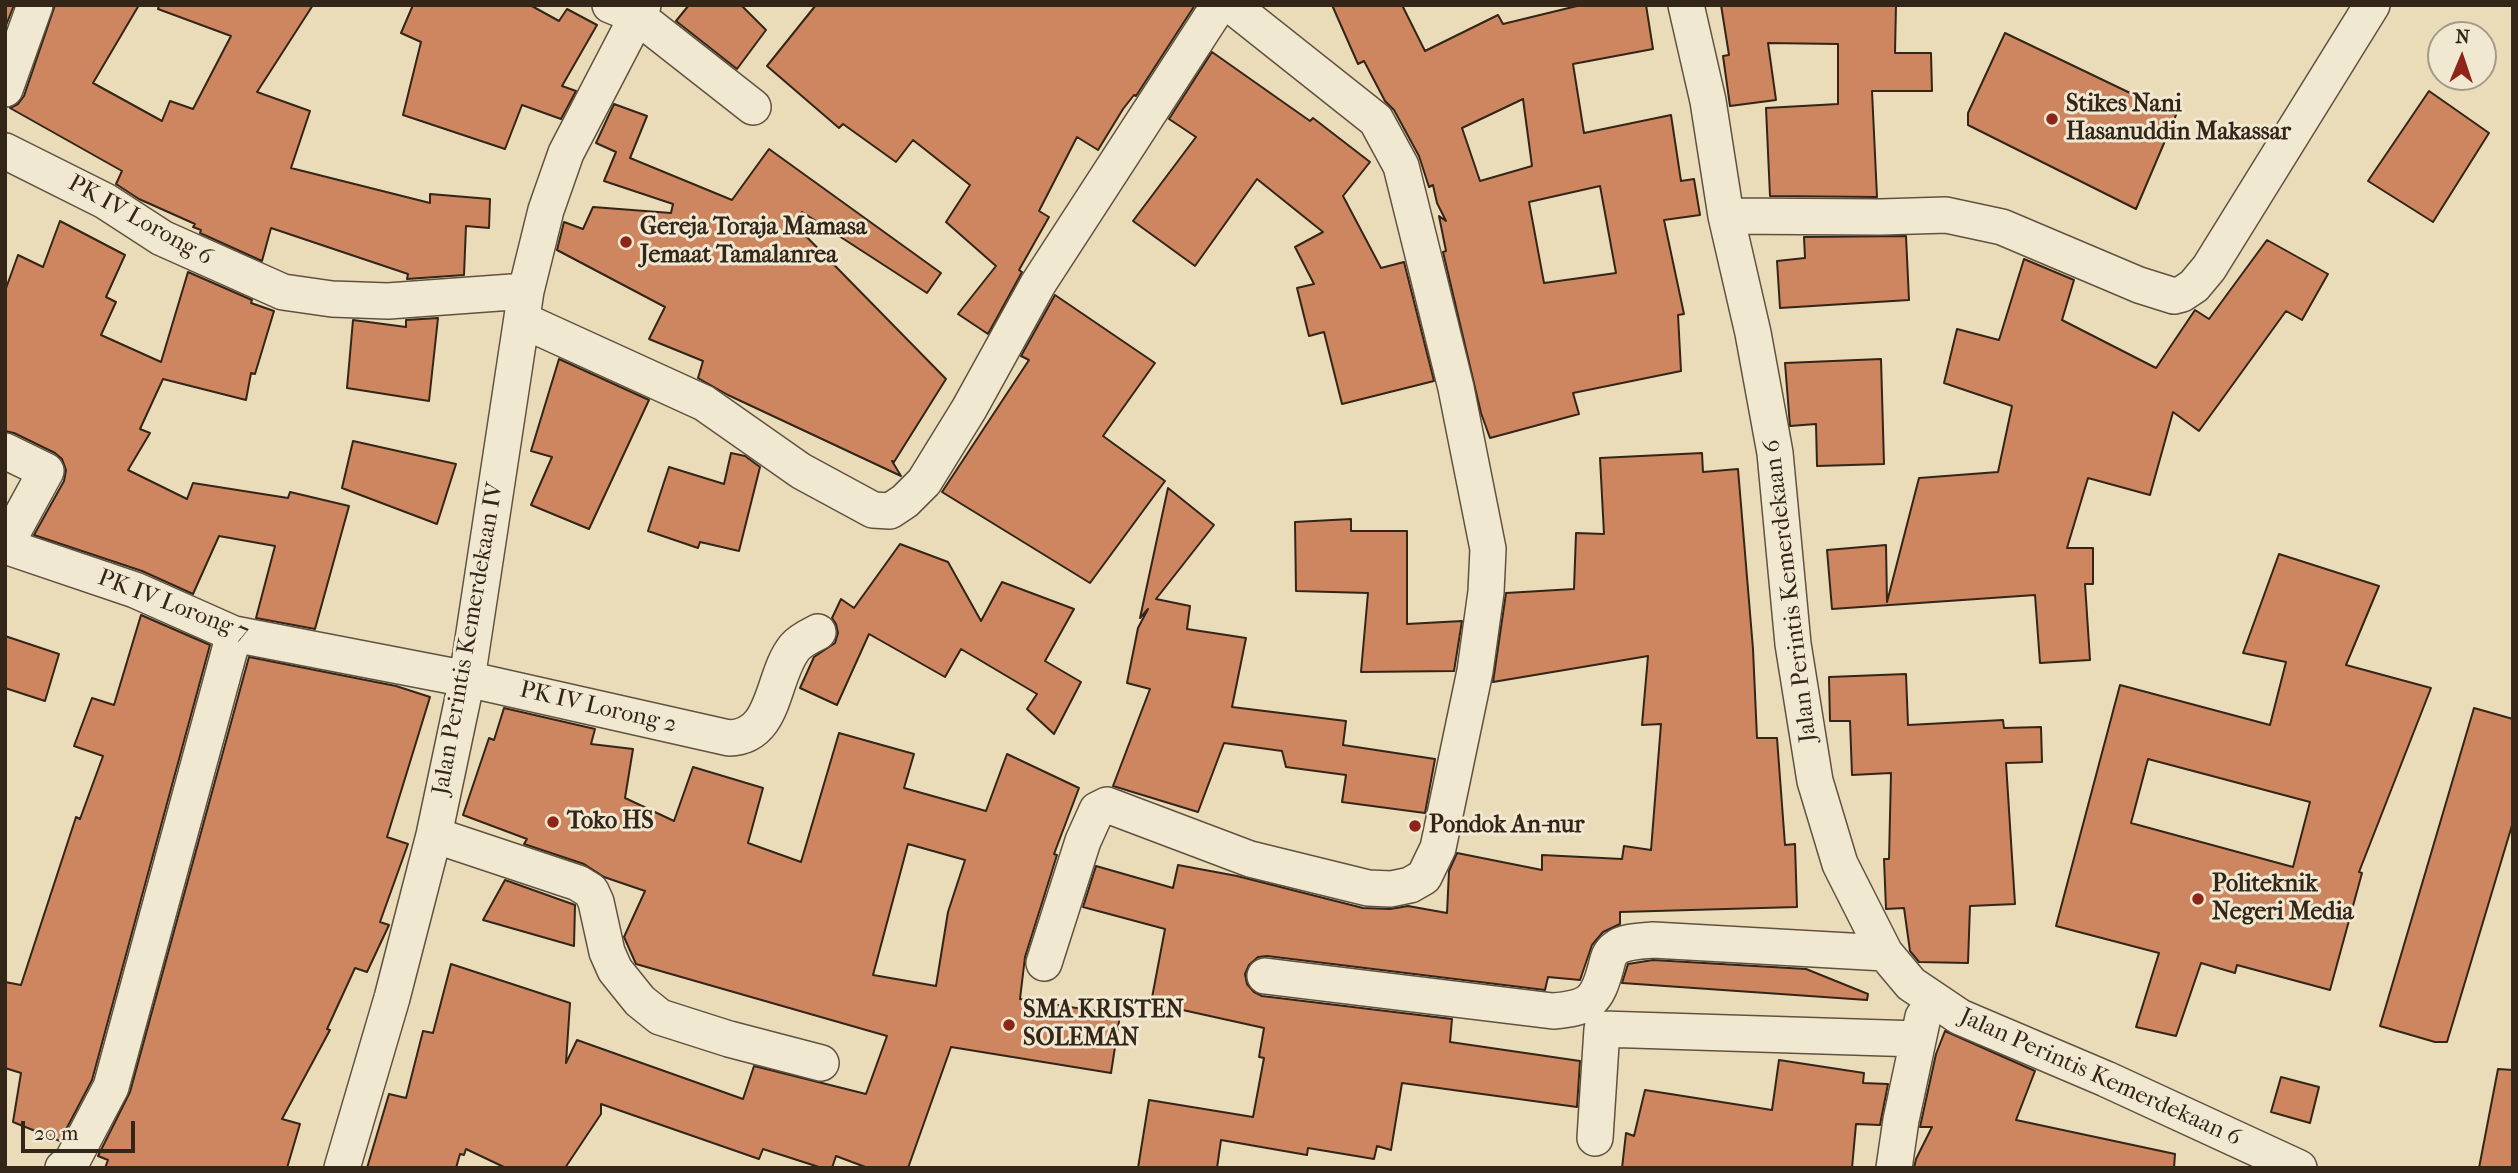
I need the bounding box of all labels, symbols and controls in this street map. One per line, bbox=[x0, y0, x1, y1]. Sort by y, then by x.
north arrow bbox=[2427, 21, 2497, 91]
text: N bbox=[2455, 26, 2470, 48]
place label: Stikes Nani Hasanuddin Makassar bbox=[2066, 91, 2291, 147]
marker: Stikes Nani Hasanuddin Makassar bbox=[2044, 111, 2060, 127]
street label: PK IV Lorong 6 bbox=[63, 169, 217, 273]
place label: Gereja Toraja Mamasa Jemaat Tamalanrea bbox=[640, 214, 867, 270]
marker: Gereja Toraja Mamasa Jemaat Tamalanrea bbox=[618, 234, 634, 250]
street label: Jalan Perintis Kemerdekaan 6 bbox=[1758, 438, 1824, 744]
street label: Jalan Perintis Kemerdekaan IV bbox=[427, 480, 511, 798]
street label: PK IV Lorong 7 bbox=[93, 564, 253, 648]
street label: PK IV Lorong 2 bbox=[517, 676, 679, 740]
place label: Toko HS bbox=[567, 808, 654, 836]
place label: Pondok An-nur bbox=[1429, 812, 1585, 840]
marker: Toko HS bbox=[545, 814, 561, 830]
marker: Pondok An-nur bbox=[1407, 818, 1423, 834]
place label: Politeknik Negeri Media bbox=[2212, 871, 2354, 927]
marker: Politeknik Negeri Media bbox=[2190, 891, 2206, 907]
place label: SMA KRISTEN SOLEMAN bbox=[1023, 997, 1184, 1053]
street label: Jalan Perintis Kemerdekaan 6 bbox=[1955, 1003, 2245, 1153]
marker: SMA KRISTEN SOLEMAN bbox=[1001, 1017, 1017, 1033]
scale bar bbox=[24, 1106, 138, 1150]
text: 20 m bbox=[34, 1121, 78, 1145]

